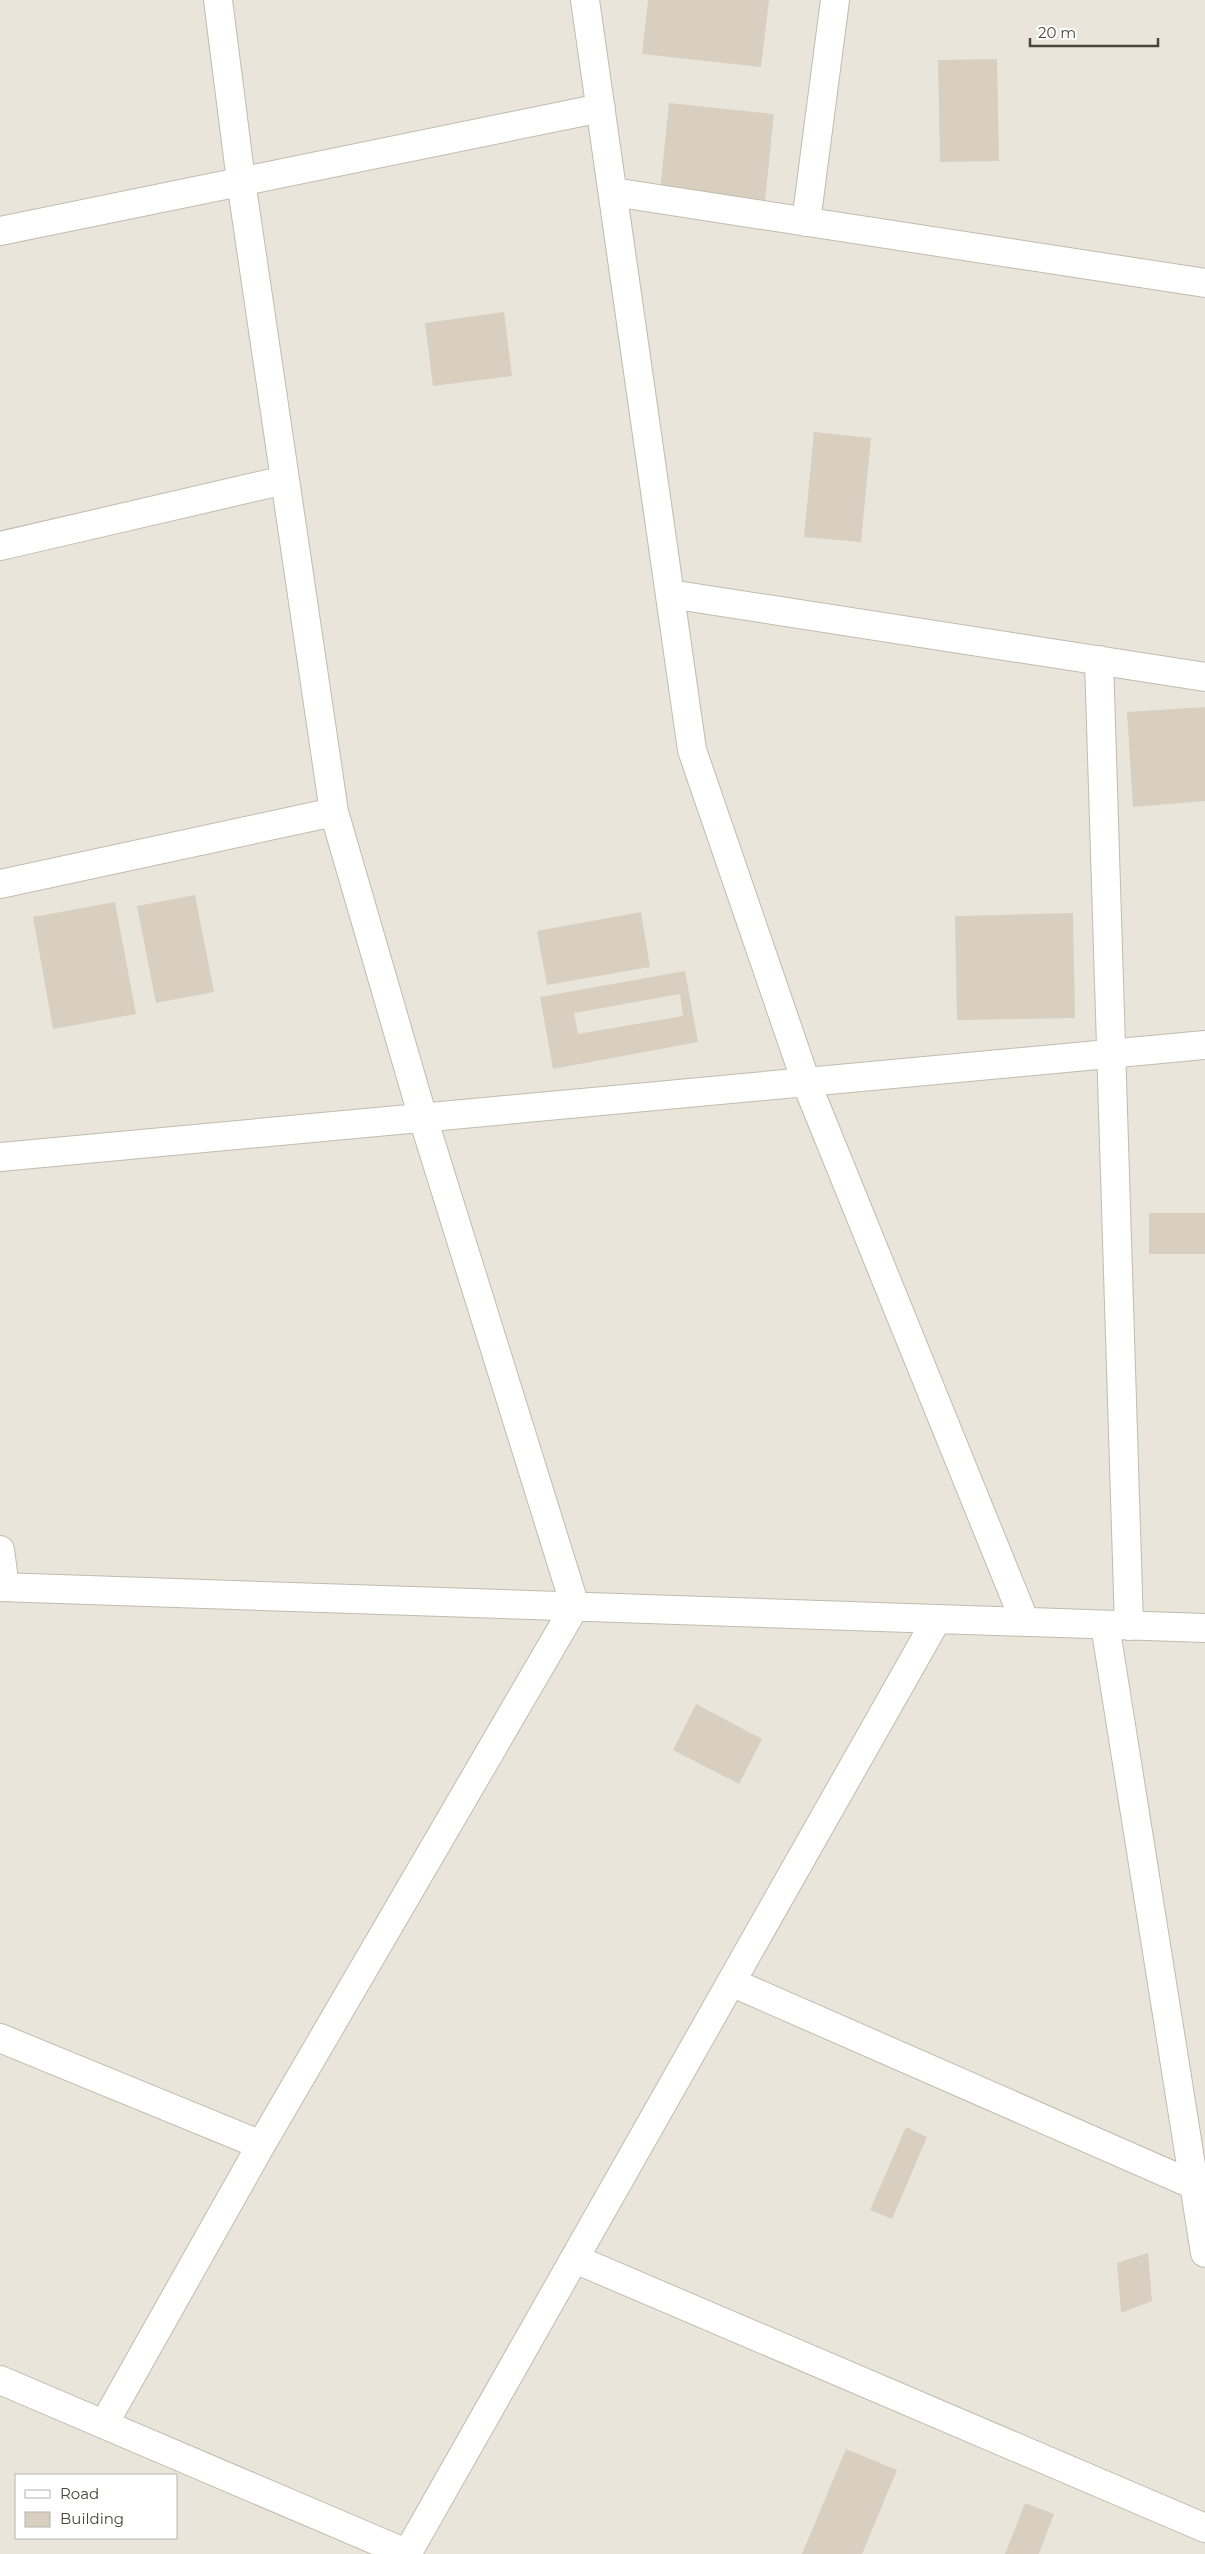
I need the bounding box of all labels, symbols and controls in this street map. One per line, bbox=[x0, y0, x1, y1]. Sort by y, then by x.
scale bar bbox=[1030, 15, 1158, 47]
text: 20 m bbox=[1038, 23, 1076, 42]
legend bbox=[15, 2474, 178, 2539]
text: Road bbox=[60, 2484, 99, 2503]
text: Building bbox=[60, 2509, 124, 2528]

